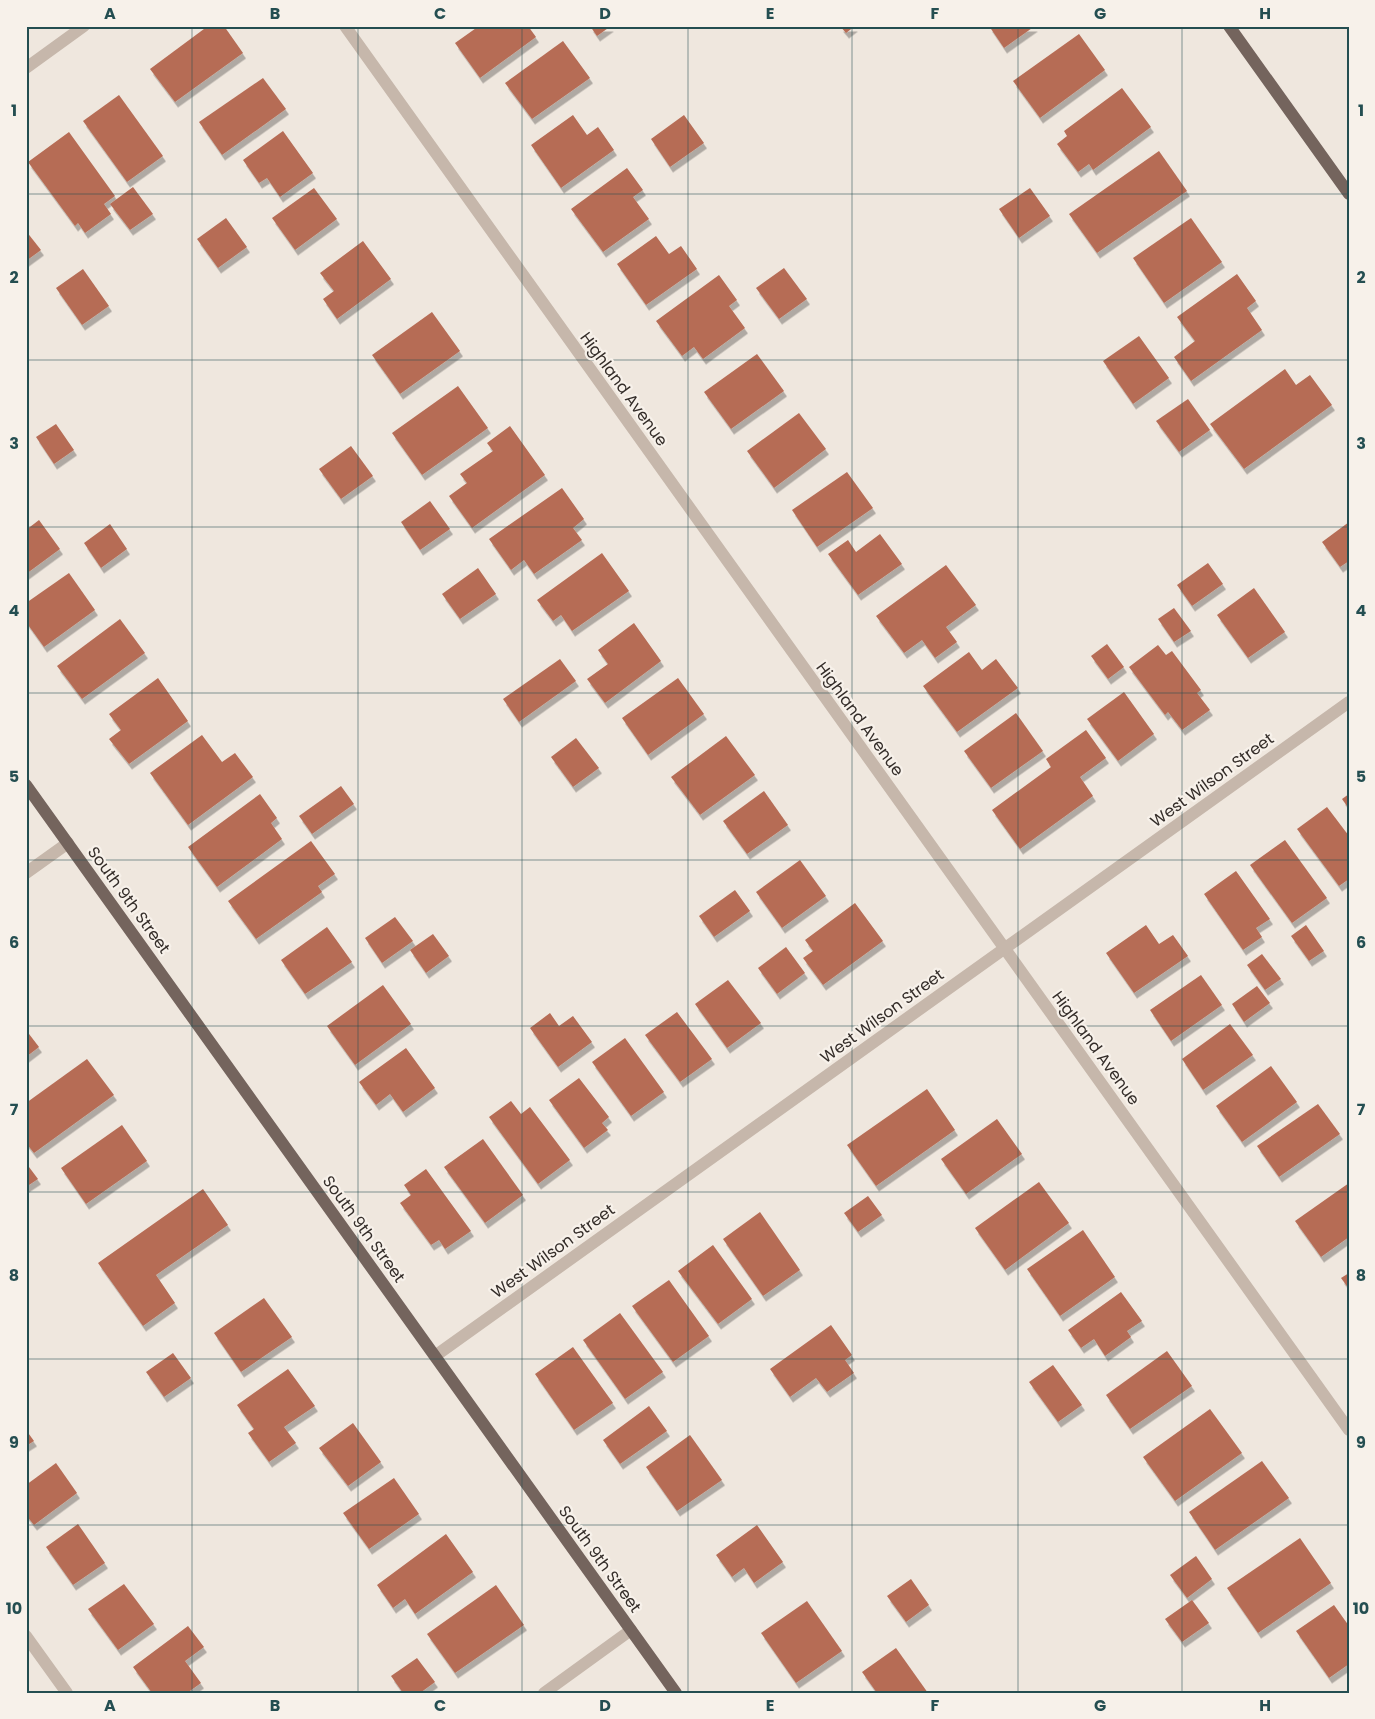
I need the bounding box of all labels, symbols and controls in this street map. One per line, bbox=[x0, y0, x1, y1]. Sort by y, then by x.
text: A bbox=[104, 2, 116, 25]
text: B bbox=[270, 2, 280, 25]
text: C bbox=[434, 2, 446, 25]
text: D bbox=[599, 2, 611, 25]
text: E bbox=[766, 2, 774, 25]
text: F bbox=[931, 2, 940, 25]
text: G bbox=[1094, 2, 1106, 25]
text: H bbox=[1259, 2, 1271, 25]
text: 1 bbox=[11, 99, 17, 122]
text: 1 bbox=[1358, 99, 1364, 122]
text: 2 bbox=[9, 266, 19, 289]
text: 2 bbox=[1356, 266, 1366, 289]
street label: Highland Avenue bbox=[575, 327, 673, 451]
text: 3 bbox=[9, 432, 19, 455]
text: 3 bbox=[1356, 432, 1366, 455]
text: 4 bbox=[9, 599, 20, 622]
text: 4 bbox=[1356, 599, 1367, 622]
street label: Highland Avenue bbox=[811, 657, 909, 781]
street label: West Wilson Street bbox=[1146, 727, 1279, 833]
text: 5 bbox=[9, 765, 19, 788]
text: 5 bbox=[1356, 765, 1366, 788]
street label: South 9th Street bbox=[82, 842, 176, 958]
text: 6 bbox=[9, 931, 19, 954]
text: 6 bbox=[1356, 931, 1366, 954]
street label: West Wilson Street bbox=[816, 963, 949, 1069]
street label: Highland Avenue bbox=[1047, 986, 1145, 1110]
text: 7 bbox=[10, 1098, 19, 1121]
text: 7 bbox=[1357, 1098, 1366, 1121]
street label: South 9th Street bbox=[317, 1171, 411, 1287]
street label: West Wilson Street bbox=[487, 1198, 620, 1304]
text: 8 bbox=[9, 1264, 19, 1287]
text: 8 bbox=[1356, 1264, 1366, 1287]
text: 9 bbox=[9, 1431, 19, 1454]
text: 9 bbox=[1356, 1431, 1366, 1454]
street label: South 9th Street bbox=[553, 1501, 647, 1617]
text: 10 bbox=[6, 1597, 22, 1620]
text: 10 bbox=[1353, 1597, 1369, 1620]
text: A bbox=[104, 1694, 116, 1717]
text: B bbox=[270, 1694, 280, 1717]
text: C bbox=[434, 1694, 446, 1717]
text: D bbox=[599, 1694, 611, 1717]
text: E bbox=[766, 1694, 774, 1717]
text: F bbox=[931, 1694, 940, 1717]
text: G bbox=[1094, 1694, 1106, 1717]
text: H bbox=[1259, 1694, 1271, 1717]

